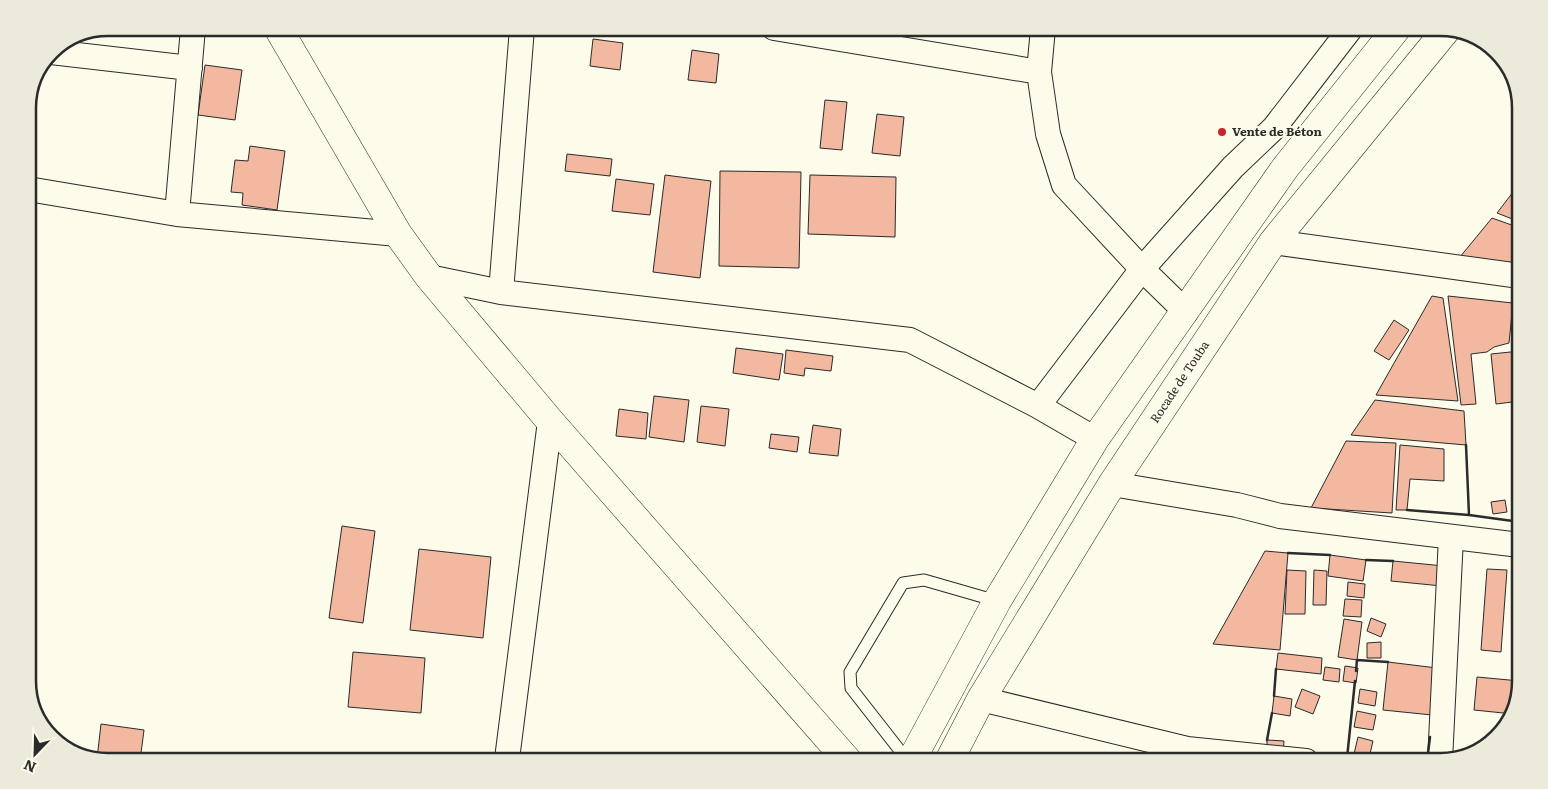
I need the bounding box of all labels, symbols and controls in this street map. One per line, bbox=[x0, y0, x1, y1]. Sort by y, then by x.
place label: Vente de Béton bbox=[1232, 122, 1322, 140]
marker: Vente de Béton bbox=[1216, 126, 1228, 138]
street label: Rocade de Touba bbox=[1145, 336, 1213, 426]
north arrow bbox=[10, 729, 60, 779]
text: N bbox=[20, 755, 39, 778]

